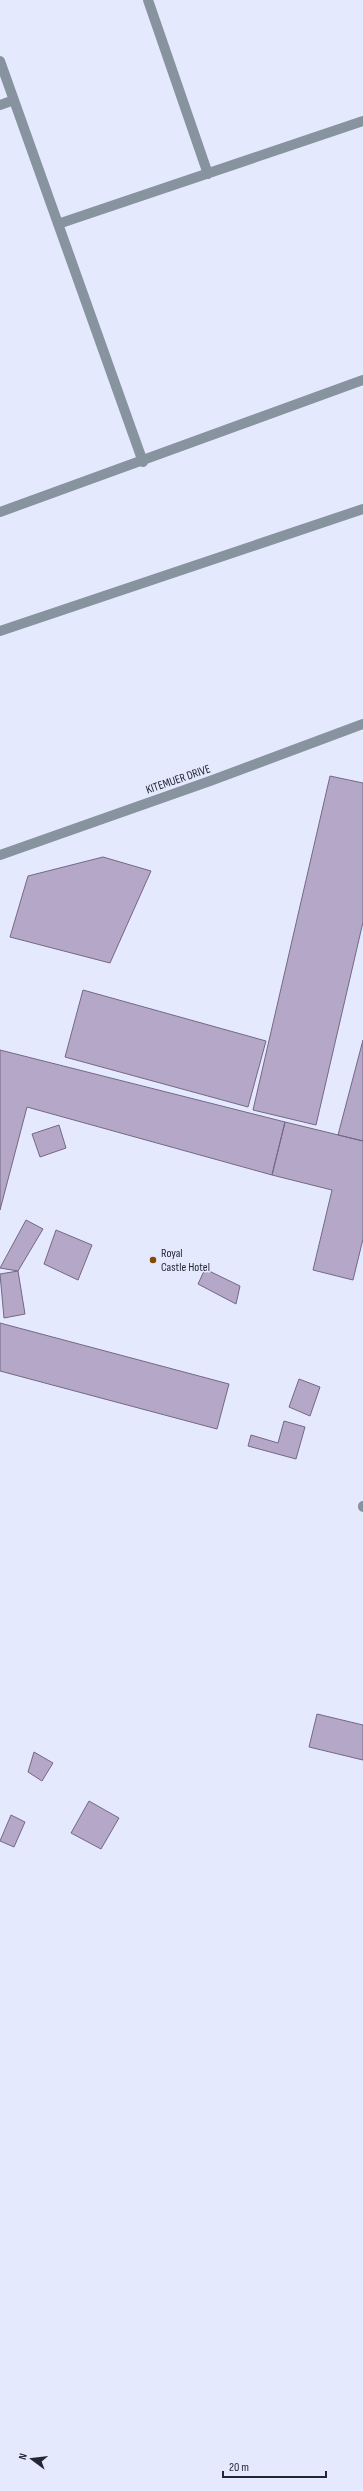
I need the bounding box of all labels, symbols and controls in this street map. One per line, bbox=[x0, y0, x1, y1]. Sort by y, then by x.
street label: KITEMUER DRIVE bbox=[144, 761, 212, 798]
place label: Royal Castle Hotel bbox=[161, 1246, 210, 1275]
marker: Royal Castle Hotel bbox=[148, 1255, 158, 1265]
north arrow bbox=[12, 2439, 52, 2479]
text: N bbox=[16, 2452, 30, 2461]
scale bar bbox=[223, 2453, 326, 2479]
text: 20 m bbox=[229, 2460, 249, 2475]

